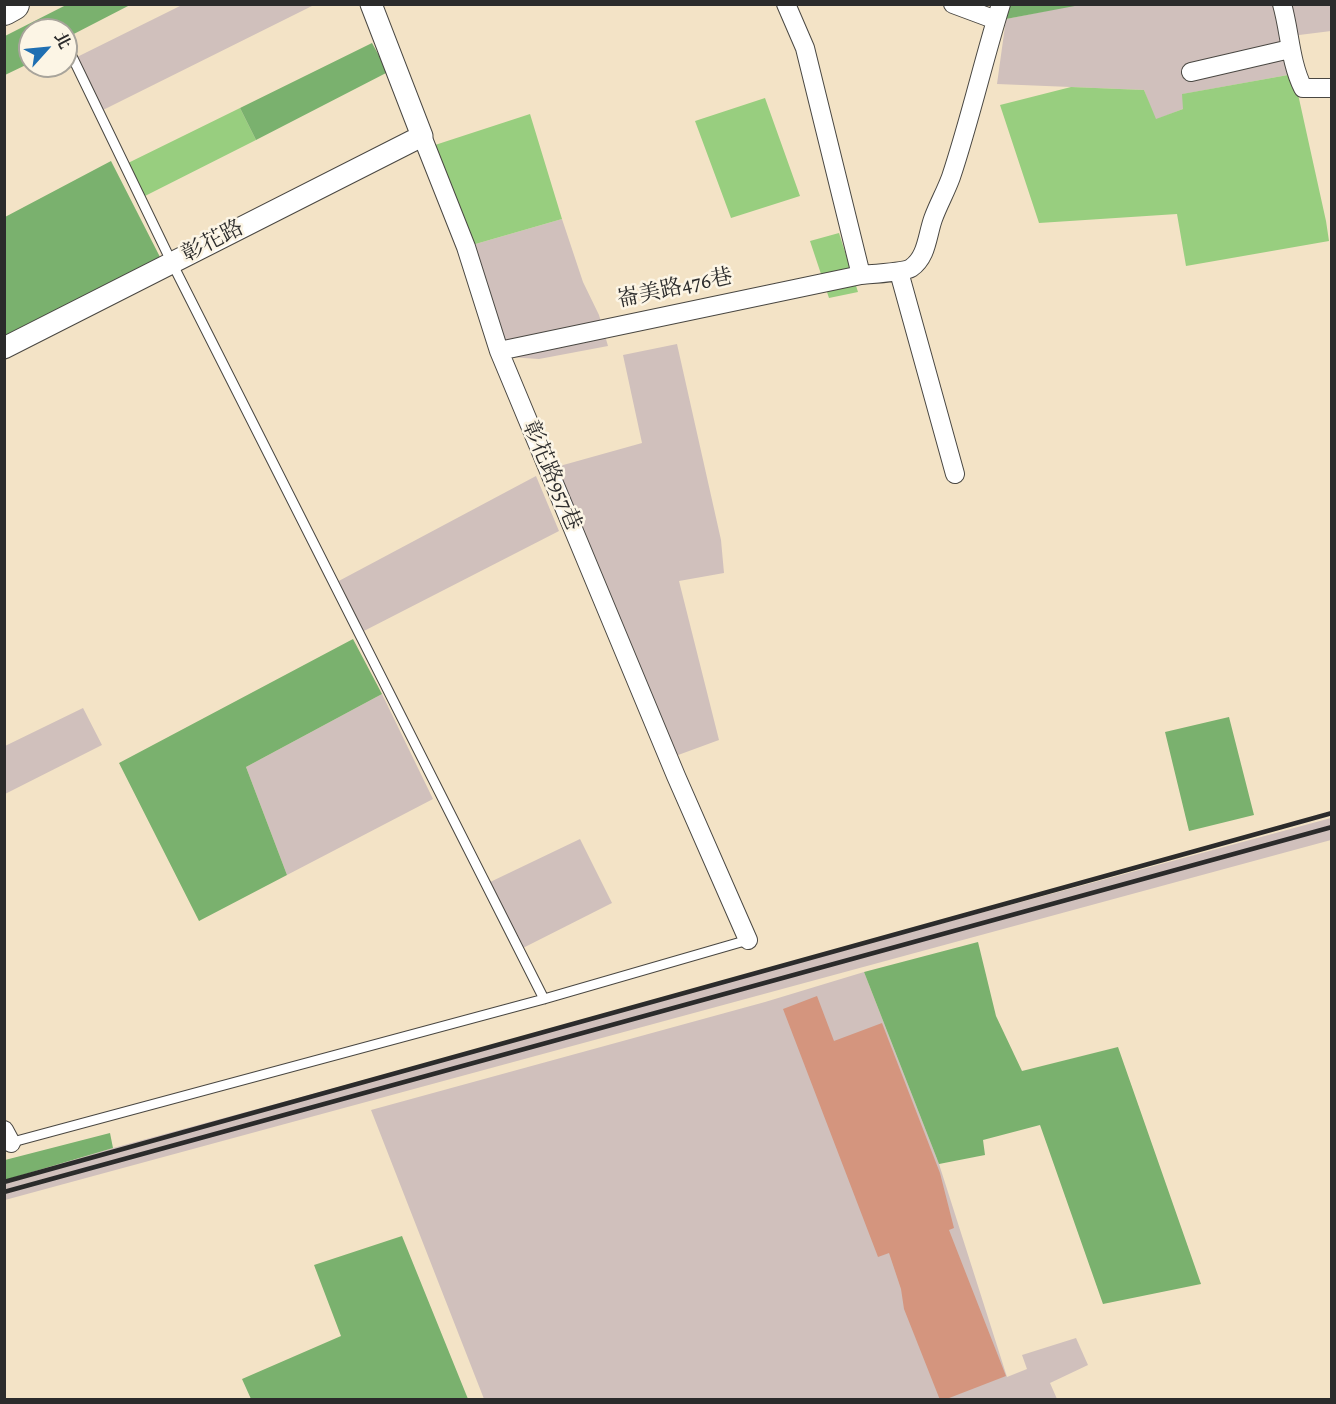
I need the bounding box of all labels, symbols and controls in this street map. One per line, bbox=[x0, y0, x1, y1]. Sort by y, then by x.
north arrow bbox=[18, 18, 78, 78]
text: 北 bbox=[49, 29, 76, 53]
street label: 彰花路 bbox=[178, 215, 248, 269]
street label: 崙美路476巷 bbox=[615, 264, 735, 314]
street label: 彰花路957巷 bbox=[516, 417, 586, 535]

